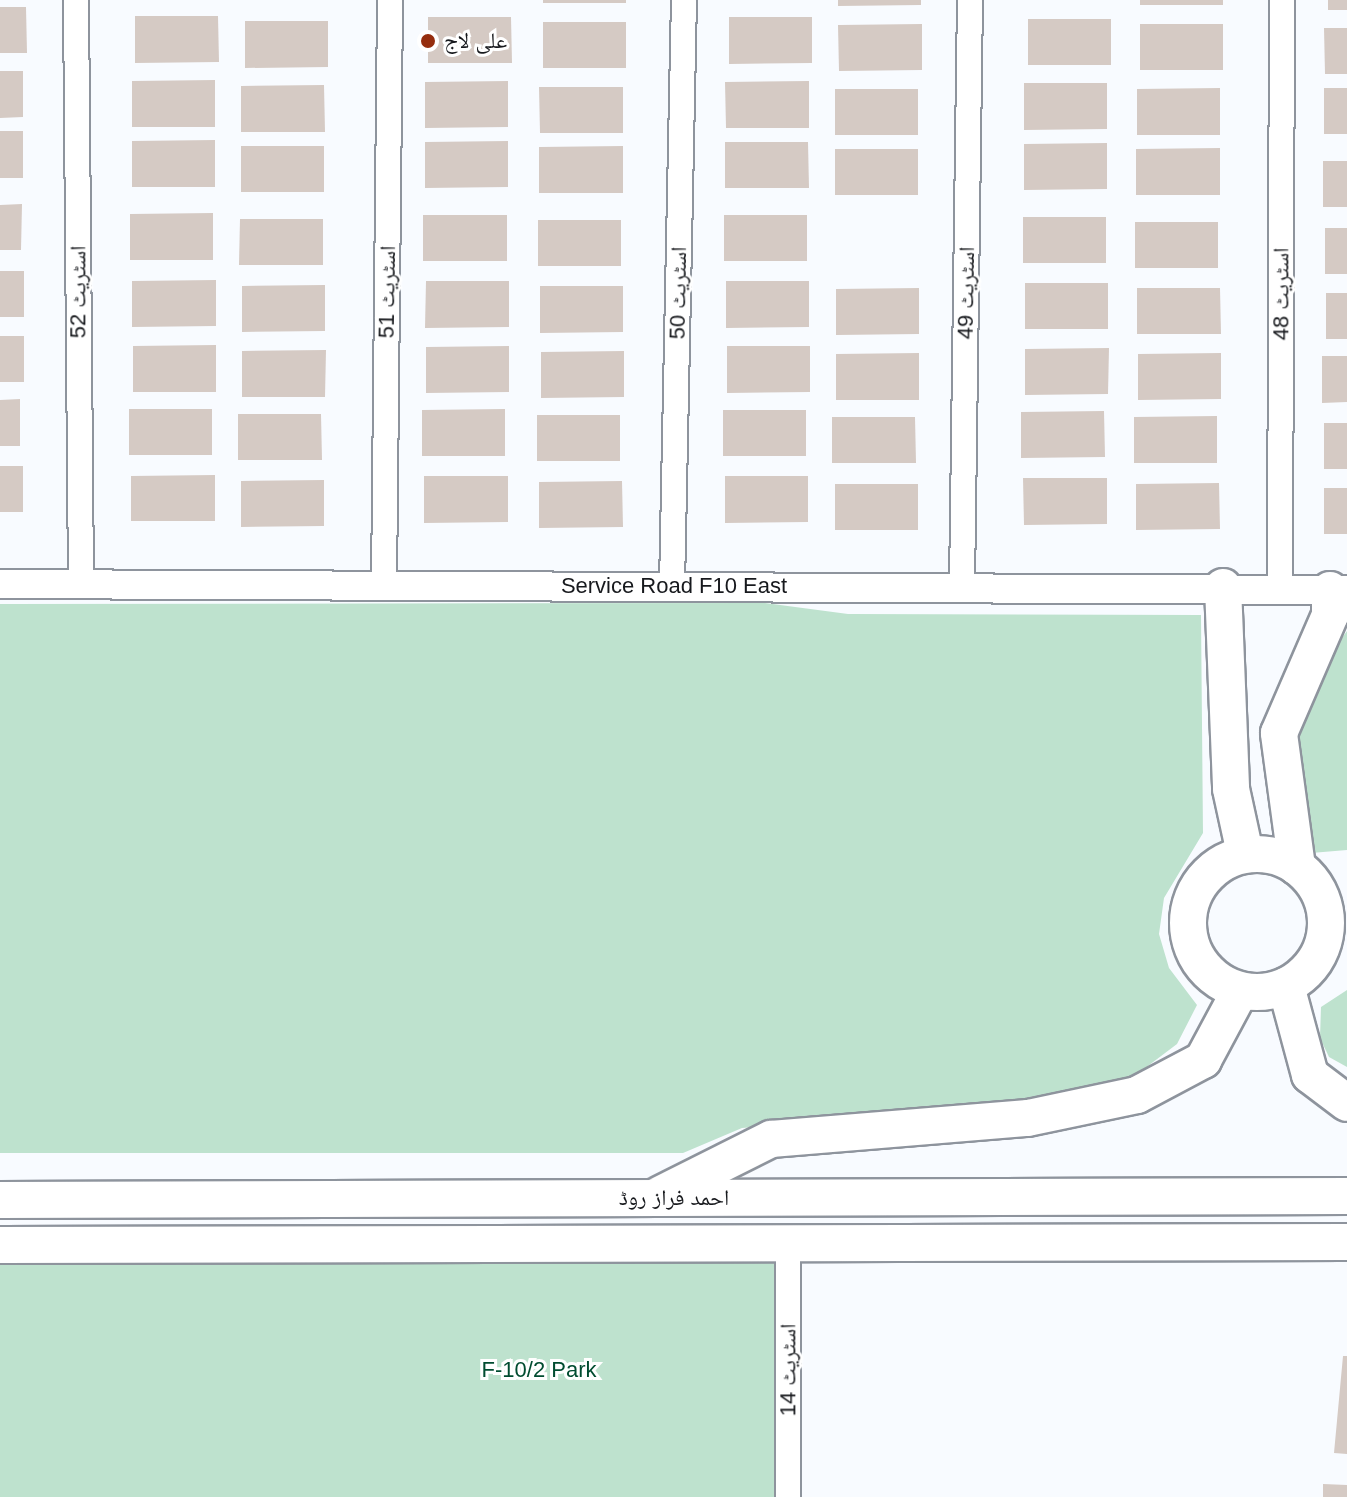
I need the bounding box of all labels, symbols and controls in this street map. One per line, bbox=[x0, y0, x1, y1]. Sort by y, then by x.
place label: علی لاج bbox=[444, 28, 507, 54]
marker: علی لاج bbox=[419, 32, 437, 50]
street label: اسٹریٹ 51 bbox=[373, 245, 401, 339]
street label: اسٹریٹ 52 bbox=[65, 246, 91, 338]
street label: اسٹریٹ 50 bbox=[664, 246, 692, 340]
street label: اسٹریٹ 49 bbox=[952, 246, 980, 340]
street label: اسٹریٹ 48 bbox=[1268, 248, 1294, 340]
street label: Service Road F10 East bbox=[561, 573, 787, 599]
street label: احمد فراز روڈ bbox=[619, 1185, 729, 1211]
street label: اسٹریٹ 14 bbox=[775, 1324, 801, 1416]
park label: F-10/2 Park bbox=[482, 1357, 596, 1383]

